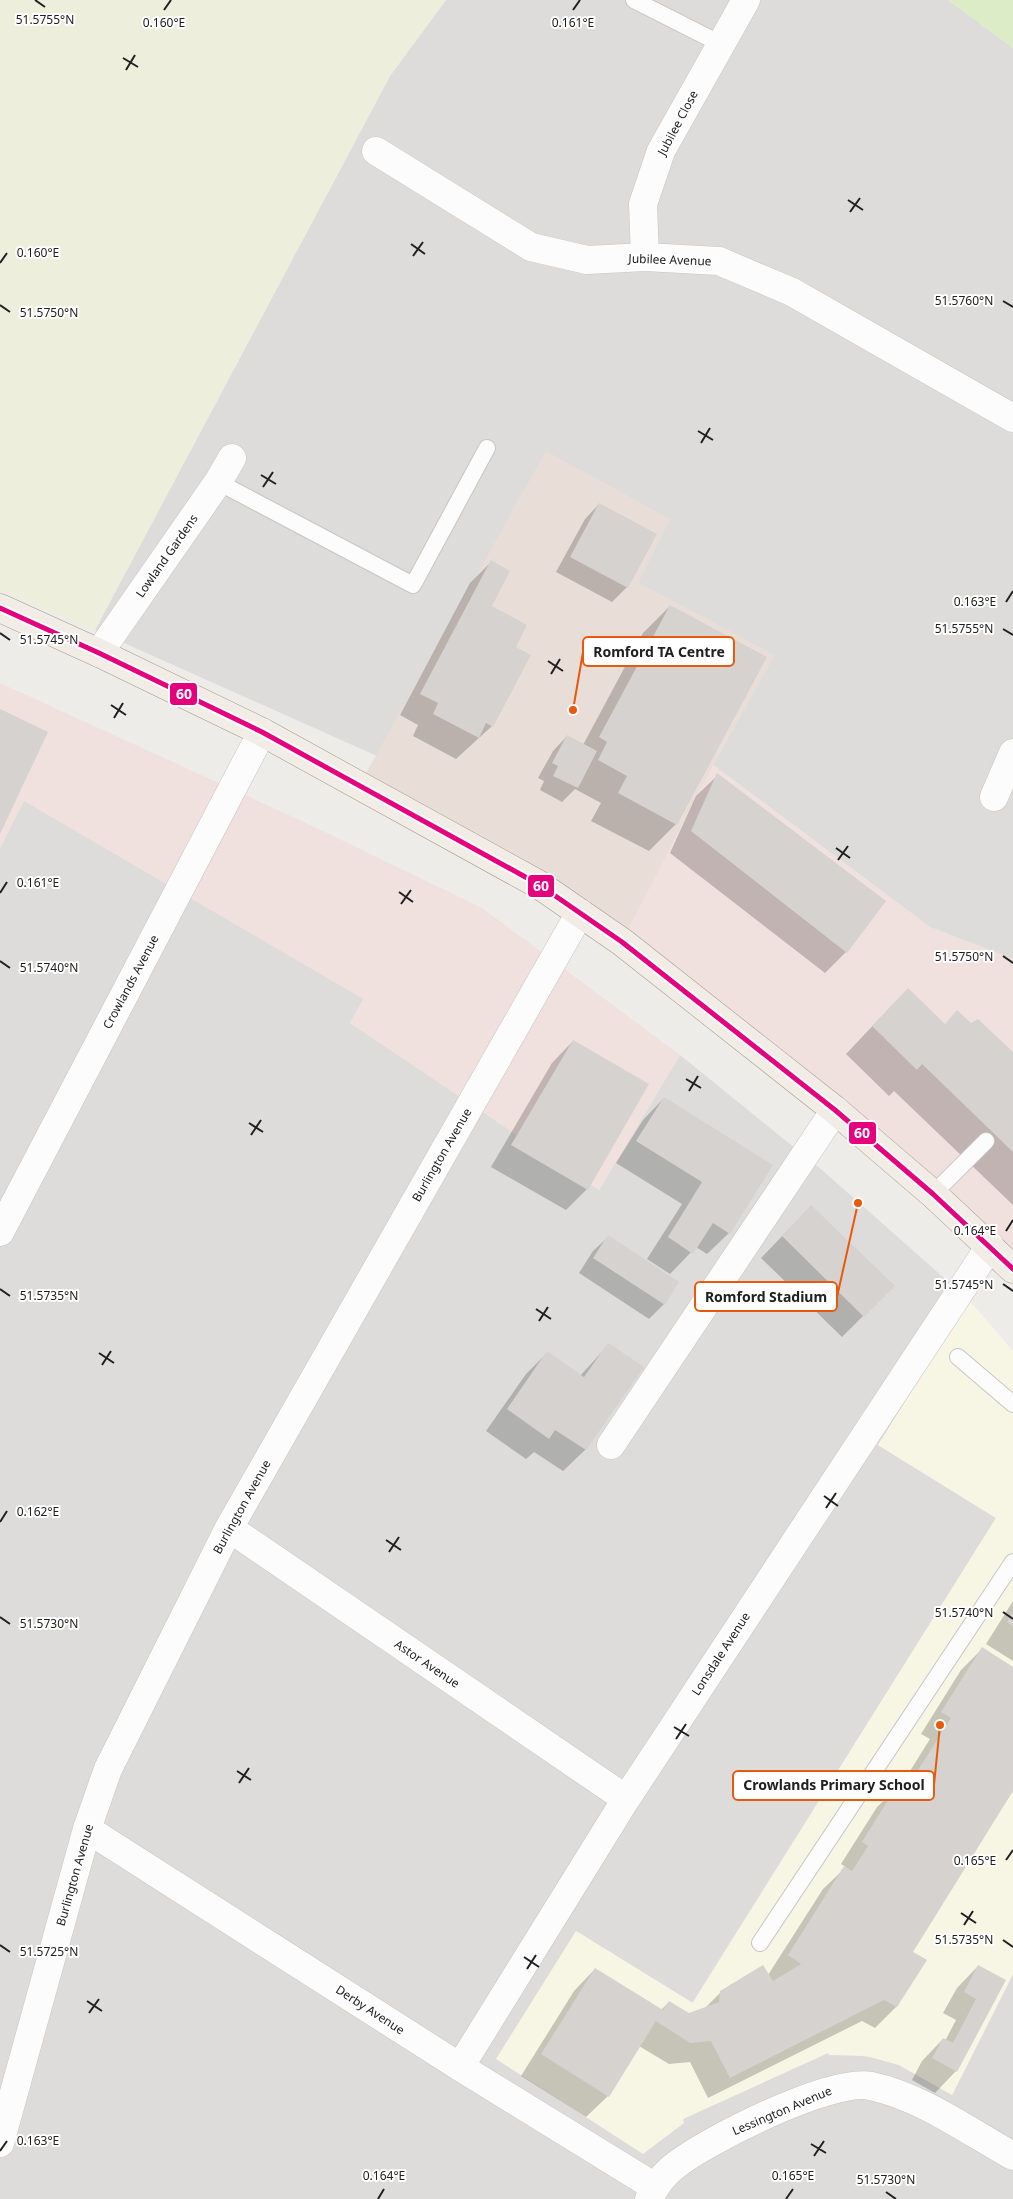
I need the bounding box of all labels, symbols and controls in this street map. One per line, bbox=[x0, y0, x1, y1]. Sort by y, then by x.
text: 51.5755°N bbox=[16, 11, 74, 28]
text: 0.160°E bbox=[143, 14, 185, 31]
text: 0.161°E bbox=[552, 14, 594, 31]
street label: Jubilee Close bbox=[653, 87, 702, 159]
text: 0.160°E bbox=[17, 244, 59, 261]
street label: Jubilee Avenue bbox=[627, 250, 712, 269]
text: 51.5760°N bbox=[935, 292, 993, 309]
text: 51.5750°N bbox=[20, 304, 78, 321]
street label: Lowland Gardens bbox=[132, 511, 202, 601]
text: 0.163°E bbox=[954, 593, 996, 610]
text: 51.5755°N bbox=[935, 620, 993, 637]
text: 51.5745°N bbox=[20, 631, 78, 648]
callout: Romford TA Centre bbox=[583, 637, 734, 666]
text: Romford TA Centre bbox=[593, 642, 725, 661]
line badge: 60 bbox=[169, 682, 198, 706]
text: 60 bbox=[176, 684, 192, 703]
text: 0.161°E bbox=[17, 874, 59, 891]
line badge: 60 bbox=[527, 874, 555, 898]
text: 60 bbox=[533, 876, 549, 895]
street label: Crowlands Avenue bbox=[99, 931, 163, 1032]
text: 51.5750°N bbox=[935, 948, 993, 965]
text: 51.5740°N bbox=[20, 959, 78, 976]
street label: Burlington Avenue bbox=[408, 1105, 475, 1205]
line badge: 60 bbox=[848, 1121, 877, 1145]
text: 60 bbox=[854, 1123, 870, 1142]
text: 0.164°E bbox=[954, 1222, 996, 1239]
text: 51.5745°N bbox=[935, 1276, 993, 1293]
callout: Romford Stadium bbox=[695, 1282, 837, 1311]
text: 51.5735°N bbox=[20, 1287, 78, 1304]
text: Romford Stadium bbox=[705, 1287, 827, 1306]
street label: Burlington Avenue bbox=[209, 1456, 275, 1557]
text: 0.162°E bbox=[17, 1503, 59, 1520]
text: 51.5740°N bbox=[935, 1604, 993, 1621]
street label: Lonsdale Avenue bbox=[687, 1609, 754, 1699]
text: 51.5730°N bbox=[20, 1615, 78, 1632]
street label: Astor Avenue bbox=[391, 1636, 463, 1692]
callout: Crowlands Primary School bbox=[733, 1771, 934, 1800]
text: Crowlands Primary School bbox=[743, 1775, 925, 1794]
street label: Burlington Avenue bbox=[52, 1822, 97, 1928]
text: 0.165°E bbox=[954, 1852, 996, 1869]
text: 51.5735°N bbox=[935, 1931, 993, 1948]
text: 51.5725°N bbox=[20, 1943, 78, 1960]
street label: Derby Avenue bbox=[333, 1981, 408, 2038]
street label: Lessington Avenue bbox=[729, 2082, 834, 2139]
text: 0.163°E bbox=[17, 2132, 59, 2149]
text: 0.164°E bbox=[363, 2167, 405, 2184]
text: 0.165°E bbox=[772, 2167, 814, 2184]
text: 51.5730°N bbox=[857, 2171, 915, 2188]

